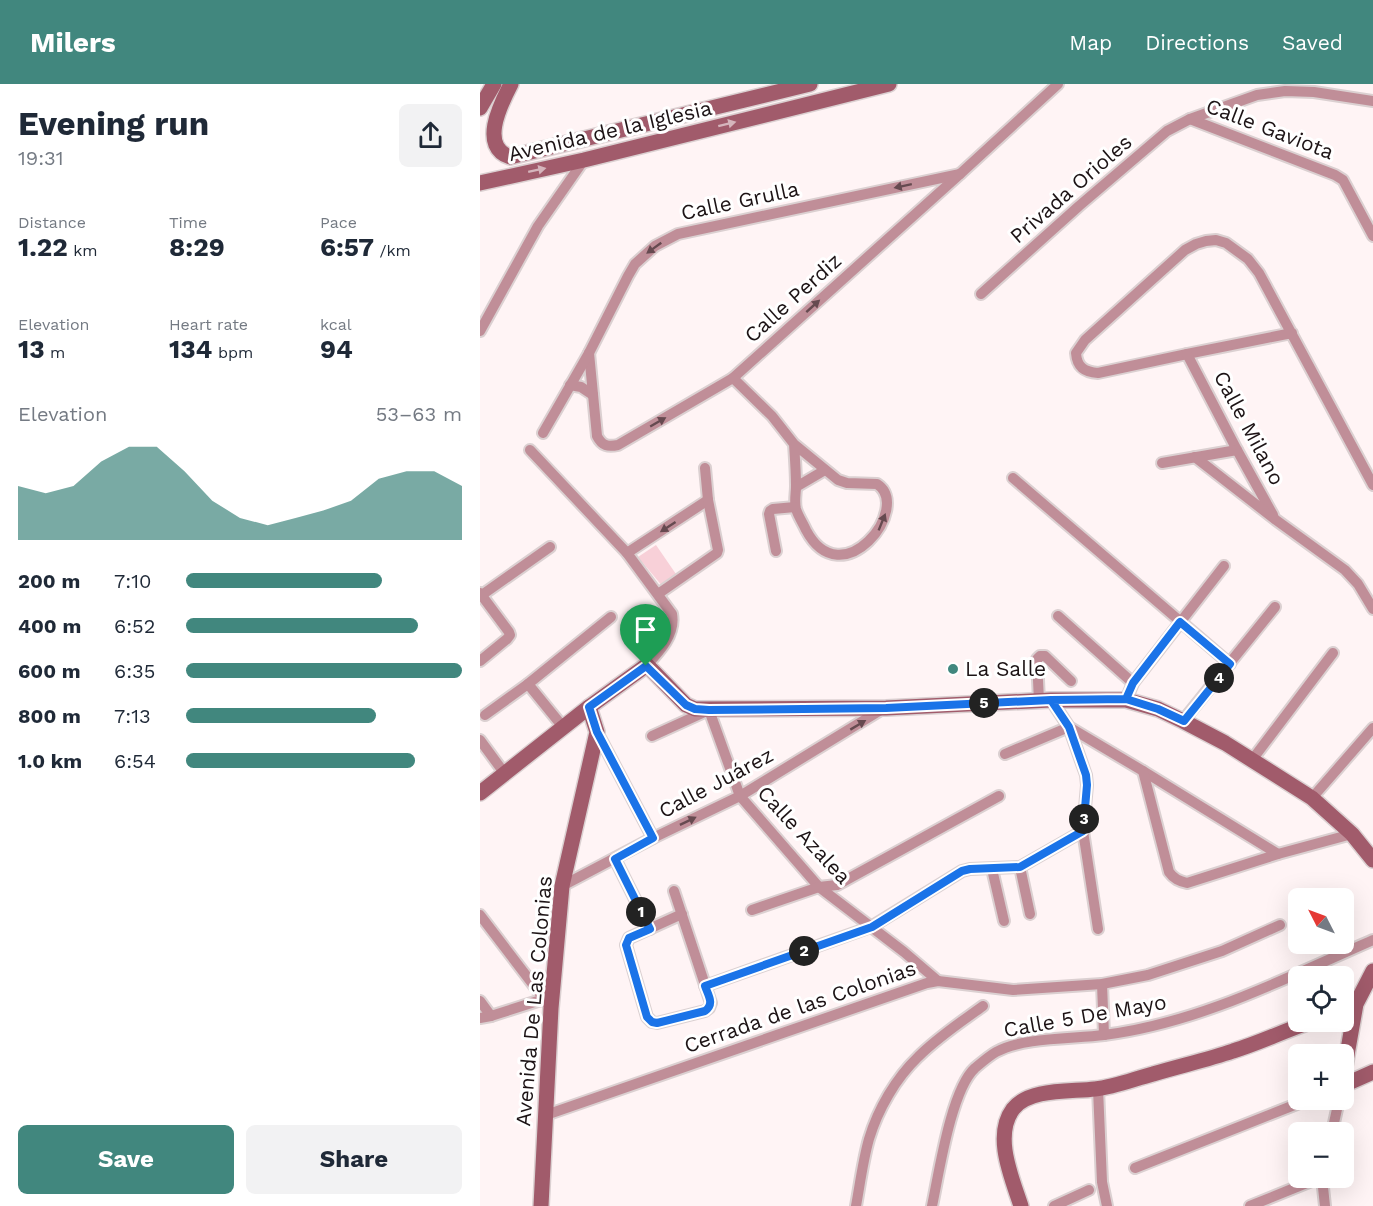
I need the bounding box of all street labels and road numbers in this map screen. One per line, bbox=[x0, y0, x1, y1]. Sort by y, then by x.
street label: Calle Gaviota bbox=[1203, 93, 1338, 164]
street label: Avenida de la Iglesia bbox=[506, 95, 714, 166]
street label: Privada Orioles bbox=[1005, 129, 1137, 248]
street label: Calle Grulla bbox=[679, 176, 801, 225]
street label: Calle Perdiz bbox=[739, 248, 846, 348]
street label: Calle Milano bbox=[1209, 366, 1290, 489]
street label: Calle Juárez bbox=[654, 742, 777, 823]
street label: Calle Azalea bbox=[753, 780, 856, 889]
street label: Avenida De Las Colonias bbox=[510, 875, 557, 1127]
street label: Cerrada de las Colonias bbox=[681, 955, 919, 1058]
street label: Calle 5 De Mayo bbox=[1002, 989, 1168, 1042]

